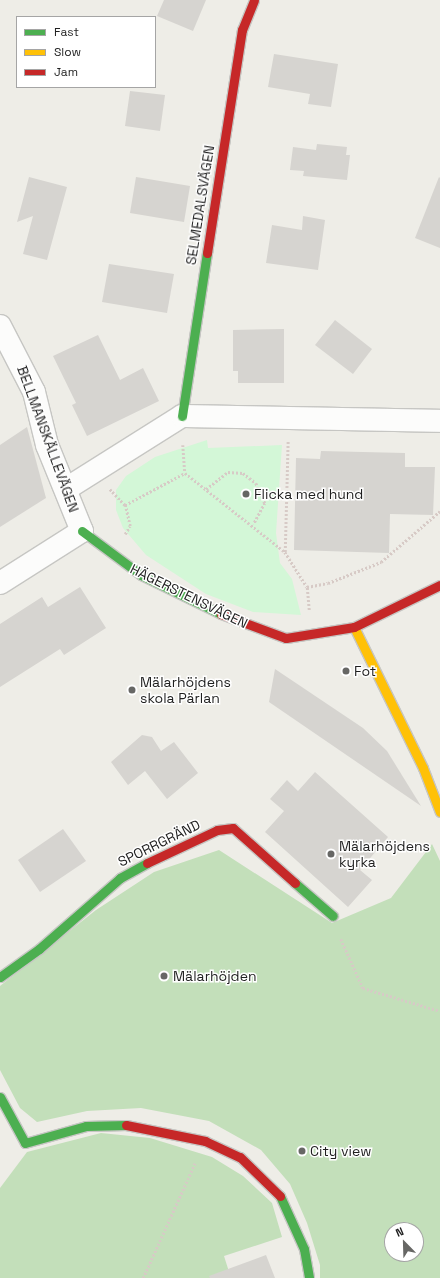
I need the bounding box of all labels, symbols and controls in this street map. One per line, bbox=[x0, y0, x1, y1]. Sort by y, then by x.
legend bbox=[16, 16, 156, 88]
text: Fast bbox=[54, 24, 79, 40]
text: Slow bbox=[54, 44, 81, 60]
text: Jam bbox=[54, 64, 78, 80]
street label: SELMEDALSVÄGEN bbox=[182, 144, 218, 266]
street label: BELLMANSKÄLLEVÄGEN bbox=[14, 363, 82, 515]
place label: Flicka med hund bbox=[254, 486, 363, 502]
marker: Flicka med hund bbox=[241, 489, 251, 499]
street label: HÄGERSTENSVÄGEN bbox=[127, 560, 251, 632]
place label: Fot bbox=[354, 663, 376, 679]
marker: Fot bbox=[341, 666, 351, 676]
place label: Mälarhöjdens skola Pärlan bbox=[140, 674, 231, 706]
marker: Mälarhöjdens skola Pärlan bbox=[127, 685, 137, 695]
street label: SPORRGRÄND bbox=[115, 816, 203, 870]
place label: Mälarhöjdens kyrka bbox=[339, 838, 430, 870]
marker: Mälarhöjdens kyrka bbox=[326, 849, 336, 859]
place label: Mälarhöjden bbox=[173, 968, 256, 984]
marker: Mälarhöjden bbox=[158, 970, 170, 982]
place label: City view bbox=[310, 1143, 371, 1159]
marker: City view bbox=[297, 1146, 307, 1156]
north arrow bbox=[384, 1222, 424, 1262]
text: N bbox=[394, 1224, 406, 1240]

